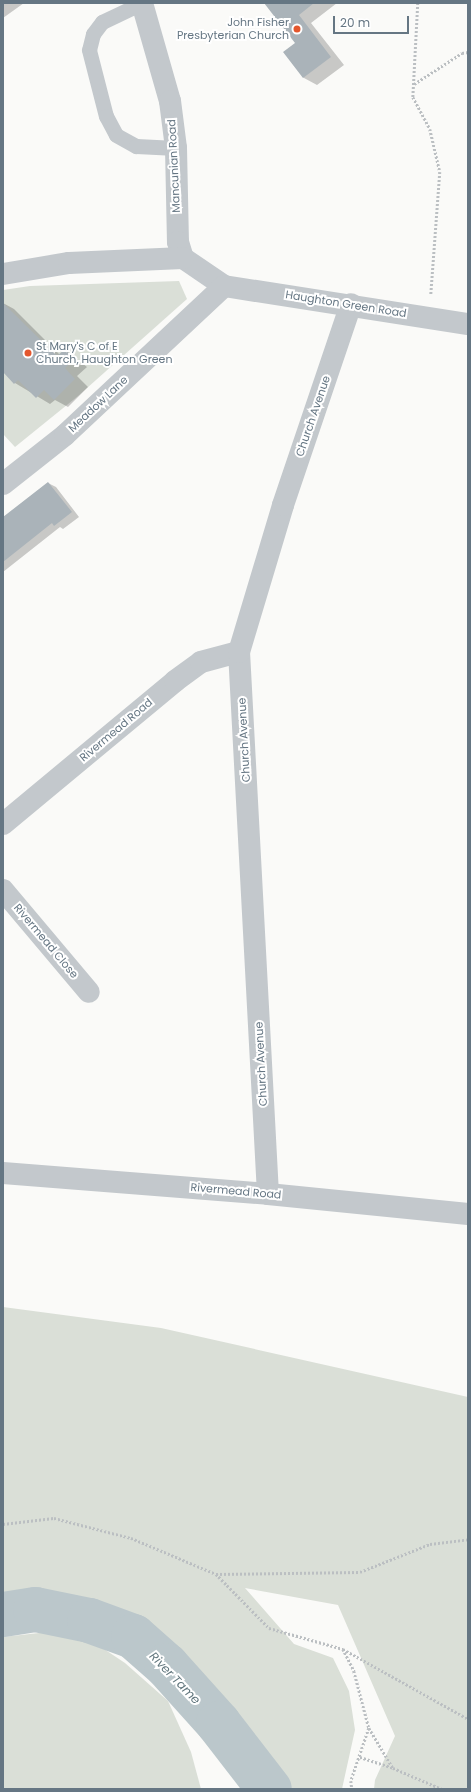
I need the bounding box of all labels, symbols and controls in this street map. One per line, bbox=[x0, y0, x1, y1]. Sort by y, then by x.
scale bar bbox=[335, 8, 411, 34]
text: 20 m bbox=[340, 14, 370, 31]
place label: John Fisher Presbyterian Church bbox=[177, 16, 289, 42]
marker: John Fisher Presbyterian Church bbox=[292, 24, 302, 34]
street label: Mancunian Road bbox=[165, 119, 183, 213]
street label: Haughton Green Road bbox=[284, 288, 408, 320]
place label: St Mary's C of E Church, Haughton Green bbox=[36, 340, 172, 366]
marker: St Mary's C of E Church, Haughton Green bbox=[23, 348, 33, 358]
street label: Meadow Lane bbox=[66, 373, 130, 435]
street label: Church Avenue bbox=[293, 374, 333, 458]
street label: Rivermead Road bbox=[77, 696, 155, 764]
street label: Church Avenue bbox=[235, 697, 253, 783]
street label: Rivermead Close bbox=[11, 901, 81, 981]
street label: Church Avenue bbox=[252, 1021, 270, 1107]
street label: Rivermead Road bbox=[190, 1180, 282, 1202]
water label: River Tame bbox=[147, 1649, 203, 1707]

